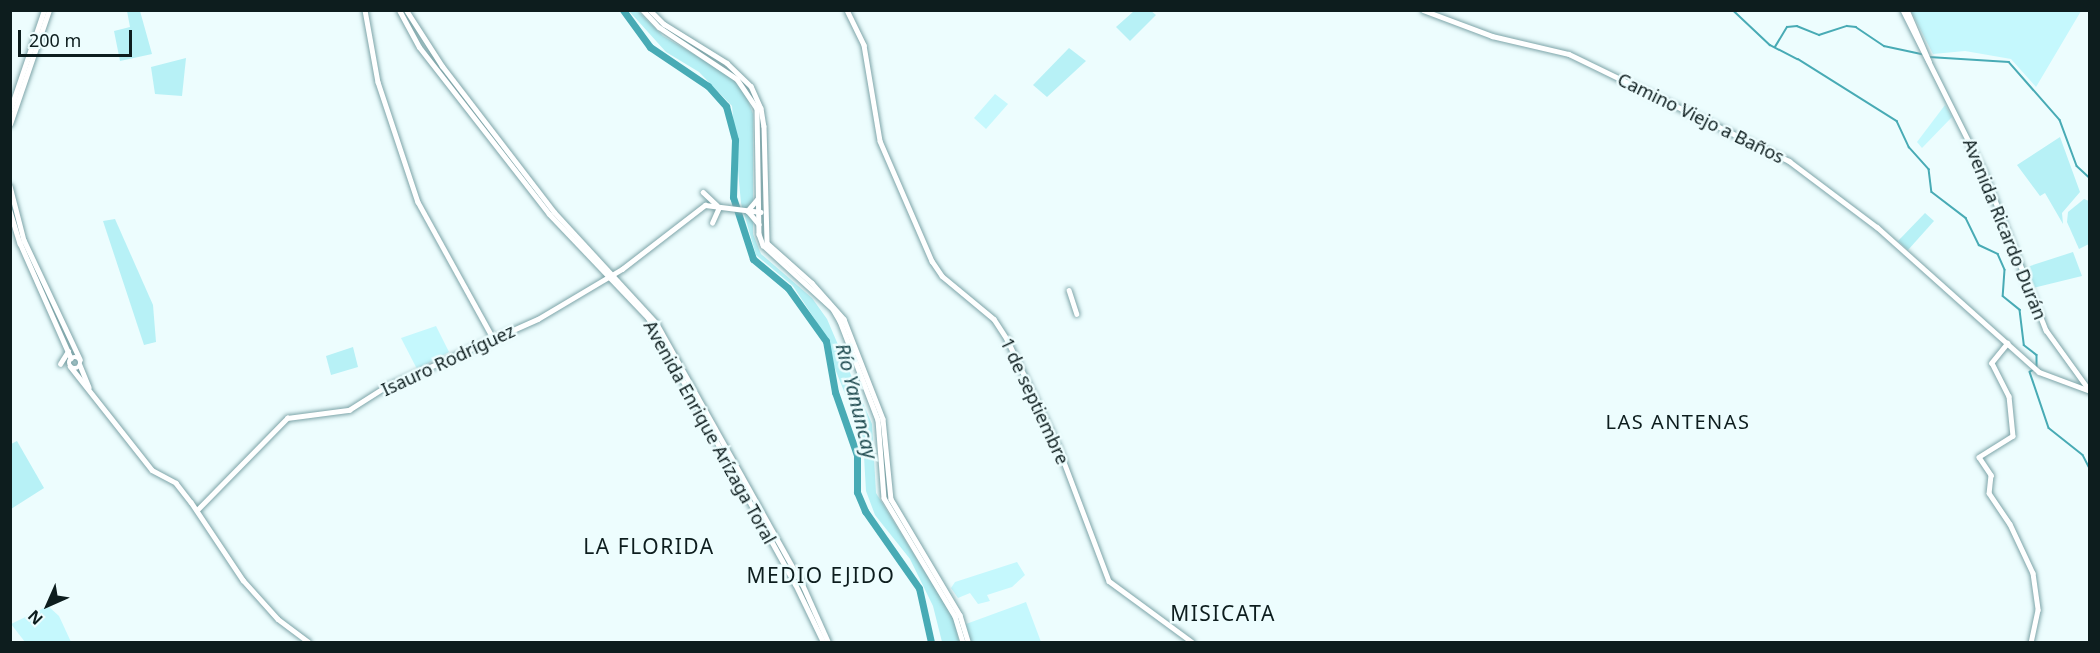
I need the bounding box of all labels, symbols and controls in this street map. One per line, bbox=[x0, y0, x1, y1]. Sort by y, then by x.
scale bar bbox=[21, 18, 135, 56]
text: 200 m bbox=[29, 28, 81, 52]
street label: Camino Viejo a Baños bbox=[1614, 68, 1788, 168]
street label: Avenida Ricardo Durán bbox=[1959, 135, 2051, 323]
street label: Avenida Enrique Arízaga Toral bbox=[639, 317, 781, 547]
street label: Isauro Rodríguez bbox=[378, 320, 518, 400]
street label: 1 de septiembre bbox=[996, 334, 1074, 468]
water label: Río Yanuncay bbox=[831, 341, 883, 461]
district label: LAS ANTENAS bbox=[1605, 409, 1751, 433]
district label: LA FLORIDA bbox=[583, 533, 715, 559]
district label: MEDIO EJIDO bbox=[746, 562, 896, 588]
north arrow bbox=[18, 575, 78, 635]
district label: MISICATA bbox=[1170, 600, 1276, 626]
text: N bbox=[23, 605, 48, 630]

